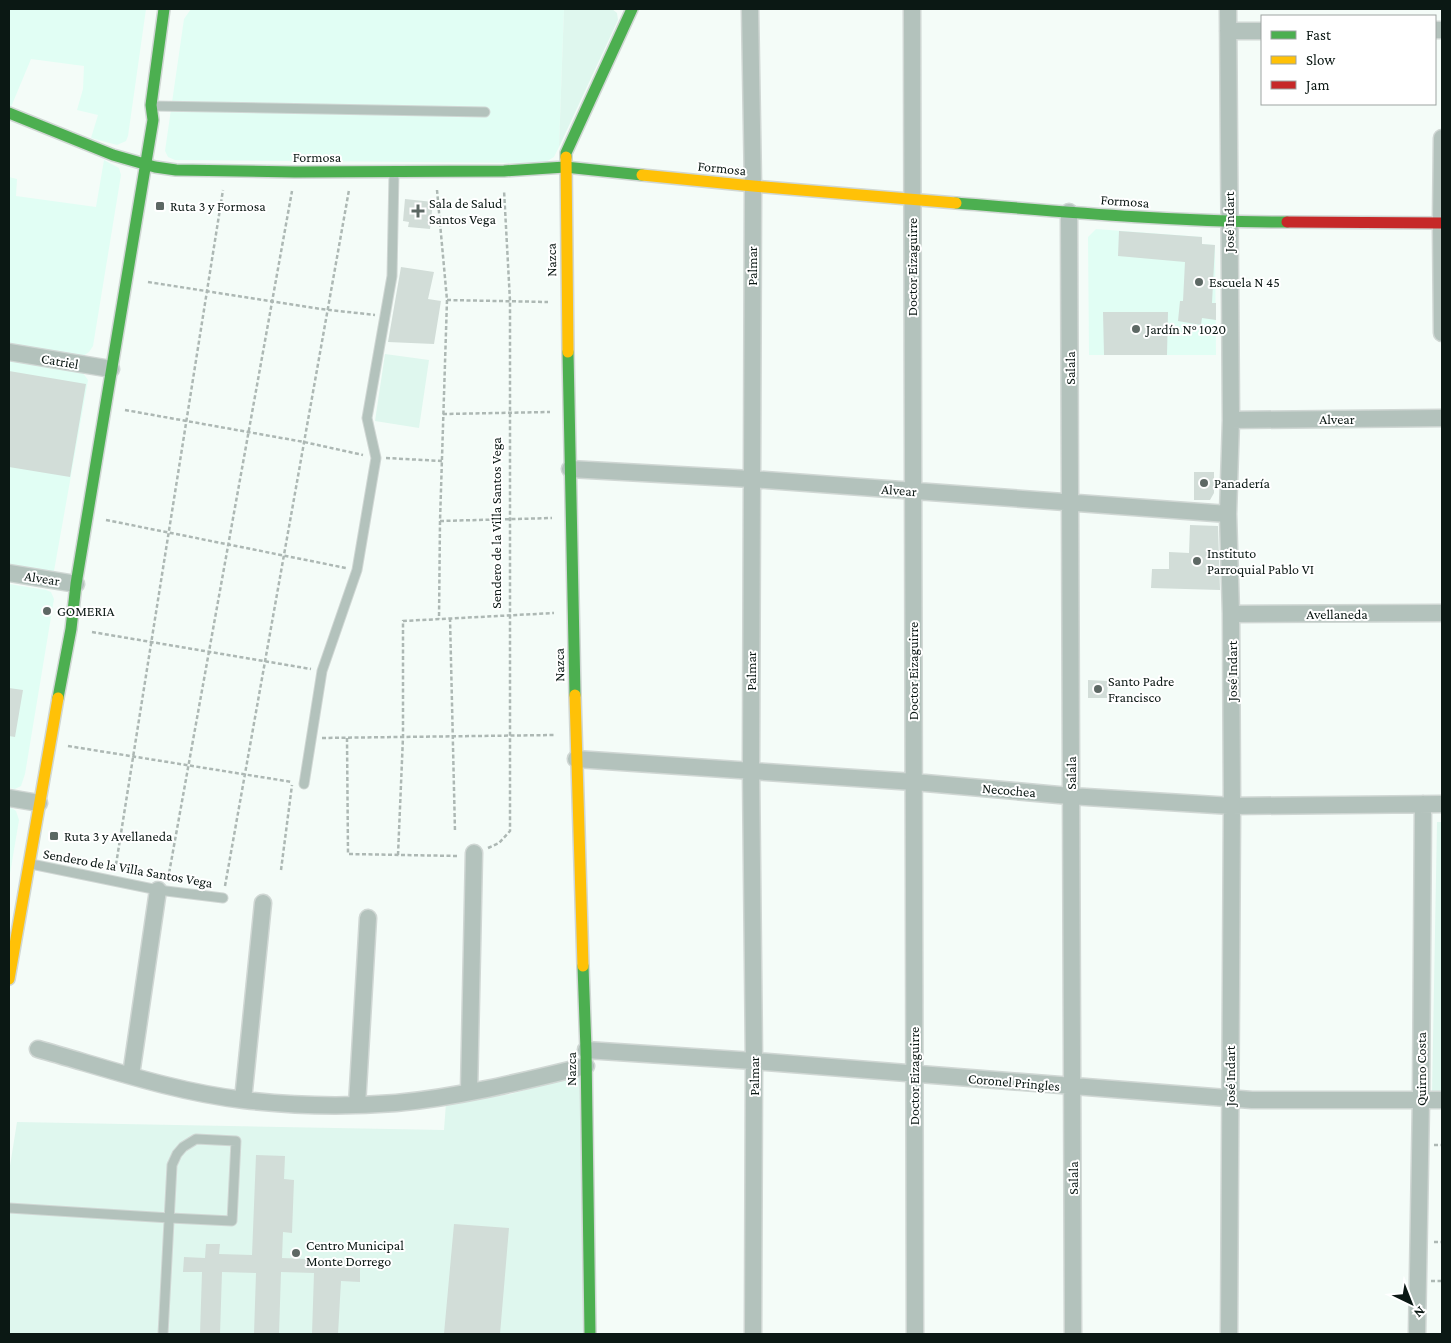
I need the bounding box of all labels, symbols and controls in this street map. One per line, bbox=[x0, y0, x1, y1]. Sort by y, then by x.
legend bbox=[1261, 15, 1436, 105]
text: Fast bbox=[1306, 27, 1332, 43]
text: Slow bbox=[1306, 52, 1336, 68]
text: Jam bbox=[1304, 77, 1329, 94]
street label: Formosa bbox=[293, 149, 342, 165]
street label: Formosa bbox=[697, 157, 748, 179]
street label: Formosa bbox=[1100, 191, 1150, 211]
street label: José Indart bbox=[1221, 191, 1237, 254]
place label: Sala de Salud Santos Vega bbox=[429, 195, 503, 227]
place label: Ruta 3 y Formosa bbox=[170, 198, 266, 214]
marker: Ruta 3 y Formosa bbox=[154, 200, 166, 212]
marker: Sala de Salud Santos Vega bbox=[411, 204, 425, 218]
street label: Doctor Eizaguirre bbox=[904, 218, 920, 316]
street label: Nazca bbox=[543, 242, 559, 277]
street label: Palmar bbox=[744, 246, 760, 286]
place label: Escuela N 45 bbox=[1209, 274, 1280, 290]
marker: Escuela N 45 bbox=[1193, 276, 1205, 288]
place label: Jardín N° 1020 bbox=[1144, 321, 1226, 337]
marker: Jardín N° 1020 bbox=[1130, 323, 1142, 335]
street label: Catriel bbox=[40, 350, 80, 372]
street label: Salala bbox=[1062, 351, 1078, 385]
street label: Alvear bbox=[1319, 411, 1355, 427]
street label: Sendero de la Villa Santos Vega bbox=[488, 437, 504, 609]
place label: Panadería bbox=[1214, 475, 1270, 491]
marker: Panadería bbox=[1198, 477, 1210, 489]
street label: Alvear bbox=[881, 481, 917, 499]
place label: Instituto Parroquial Pablo VI bbox=[1207, 545, 1314, 577]
marker: Instituto Parroquial Pablo VI bbox=[1191, 555, 1203, 567]
street label: Alvear bbox=[23, 567, 61, 589]
place label: GOMERIA bbox=[57, 603, 114, 619]
marker: GOMERIA bbox=[41, 605, 53, 617]
street label: Avellaneda bbox=[1306, 606, 1368, 622]
street label: Doctor Eizaguirre bbox=[905, 622, 921, 720]
street label: José Indart bbox=[1224, 640, 1240, 703]
street label: Nazca bbox=[551, 647, 567, 682]
street label: Palmar bbox=[743, 651, 759, 691]
place label: Santo Padre Francisco bbox=[1108, 673, 1174, 705]
marker: Santo Padre Francisco bbox=[1092, 683, 1104, 695]
street label: Salala bbox=[1063, 756, 1079, 790]
street label: Necochea bbox=[981, 780, 1037, 800]
place label: Ruta 3 y Avellaneda bbox=[64, 828, 173, 844]
marker: Ruta 3 y Avellaneda bbox=[48, 830, 60, 842]
street label: Sendero de la Villa Santos Vega bbox=[42, 845, 214, 891]
street label: Doctor Eizaguirre bbox=[906, 1027, 922, 1125]
street label: Quirno Costa bbox=[1413, 1031, 1429, 1106]
street label: José Indart bbox=[1222, 1045, 1238, 1108]
street label: Nazca bbox=[563, 1052, 579, 1086]
street label: Palmar bbox=[746, 1056, 762, 1096]
street label: Coronel Pringles bbox=[967, 1070, 1061, 1094]
street label: Salala bbox=[1065, 1161, 1081, 1195]
place label: Centro Municipal Monte Dorrego bbox=[306, 1237, 404, 1269]
marker: Centro Municipal Monte Dorrego bbox=[290, 1247, 302, 1259]
north arrow bbox=[1386, 1278, 1436, 1328]
text: N bbox=[1411, 1303, 1429, 1322]

